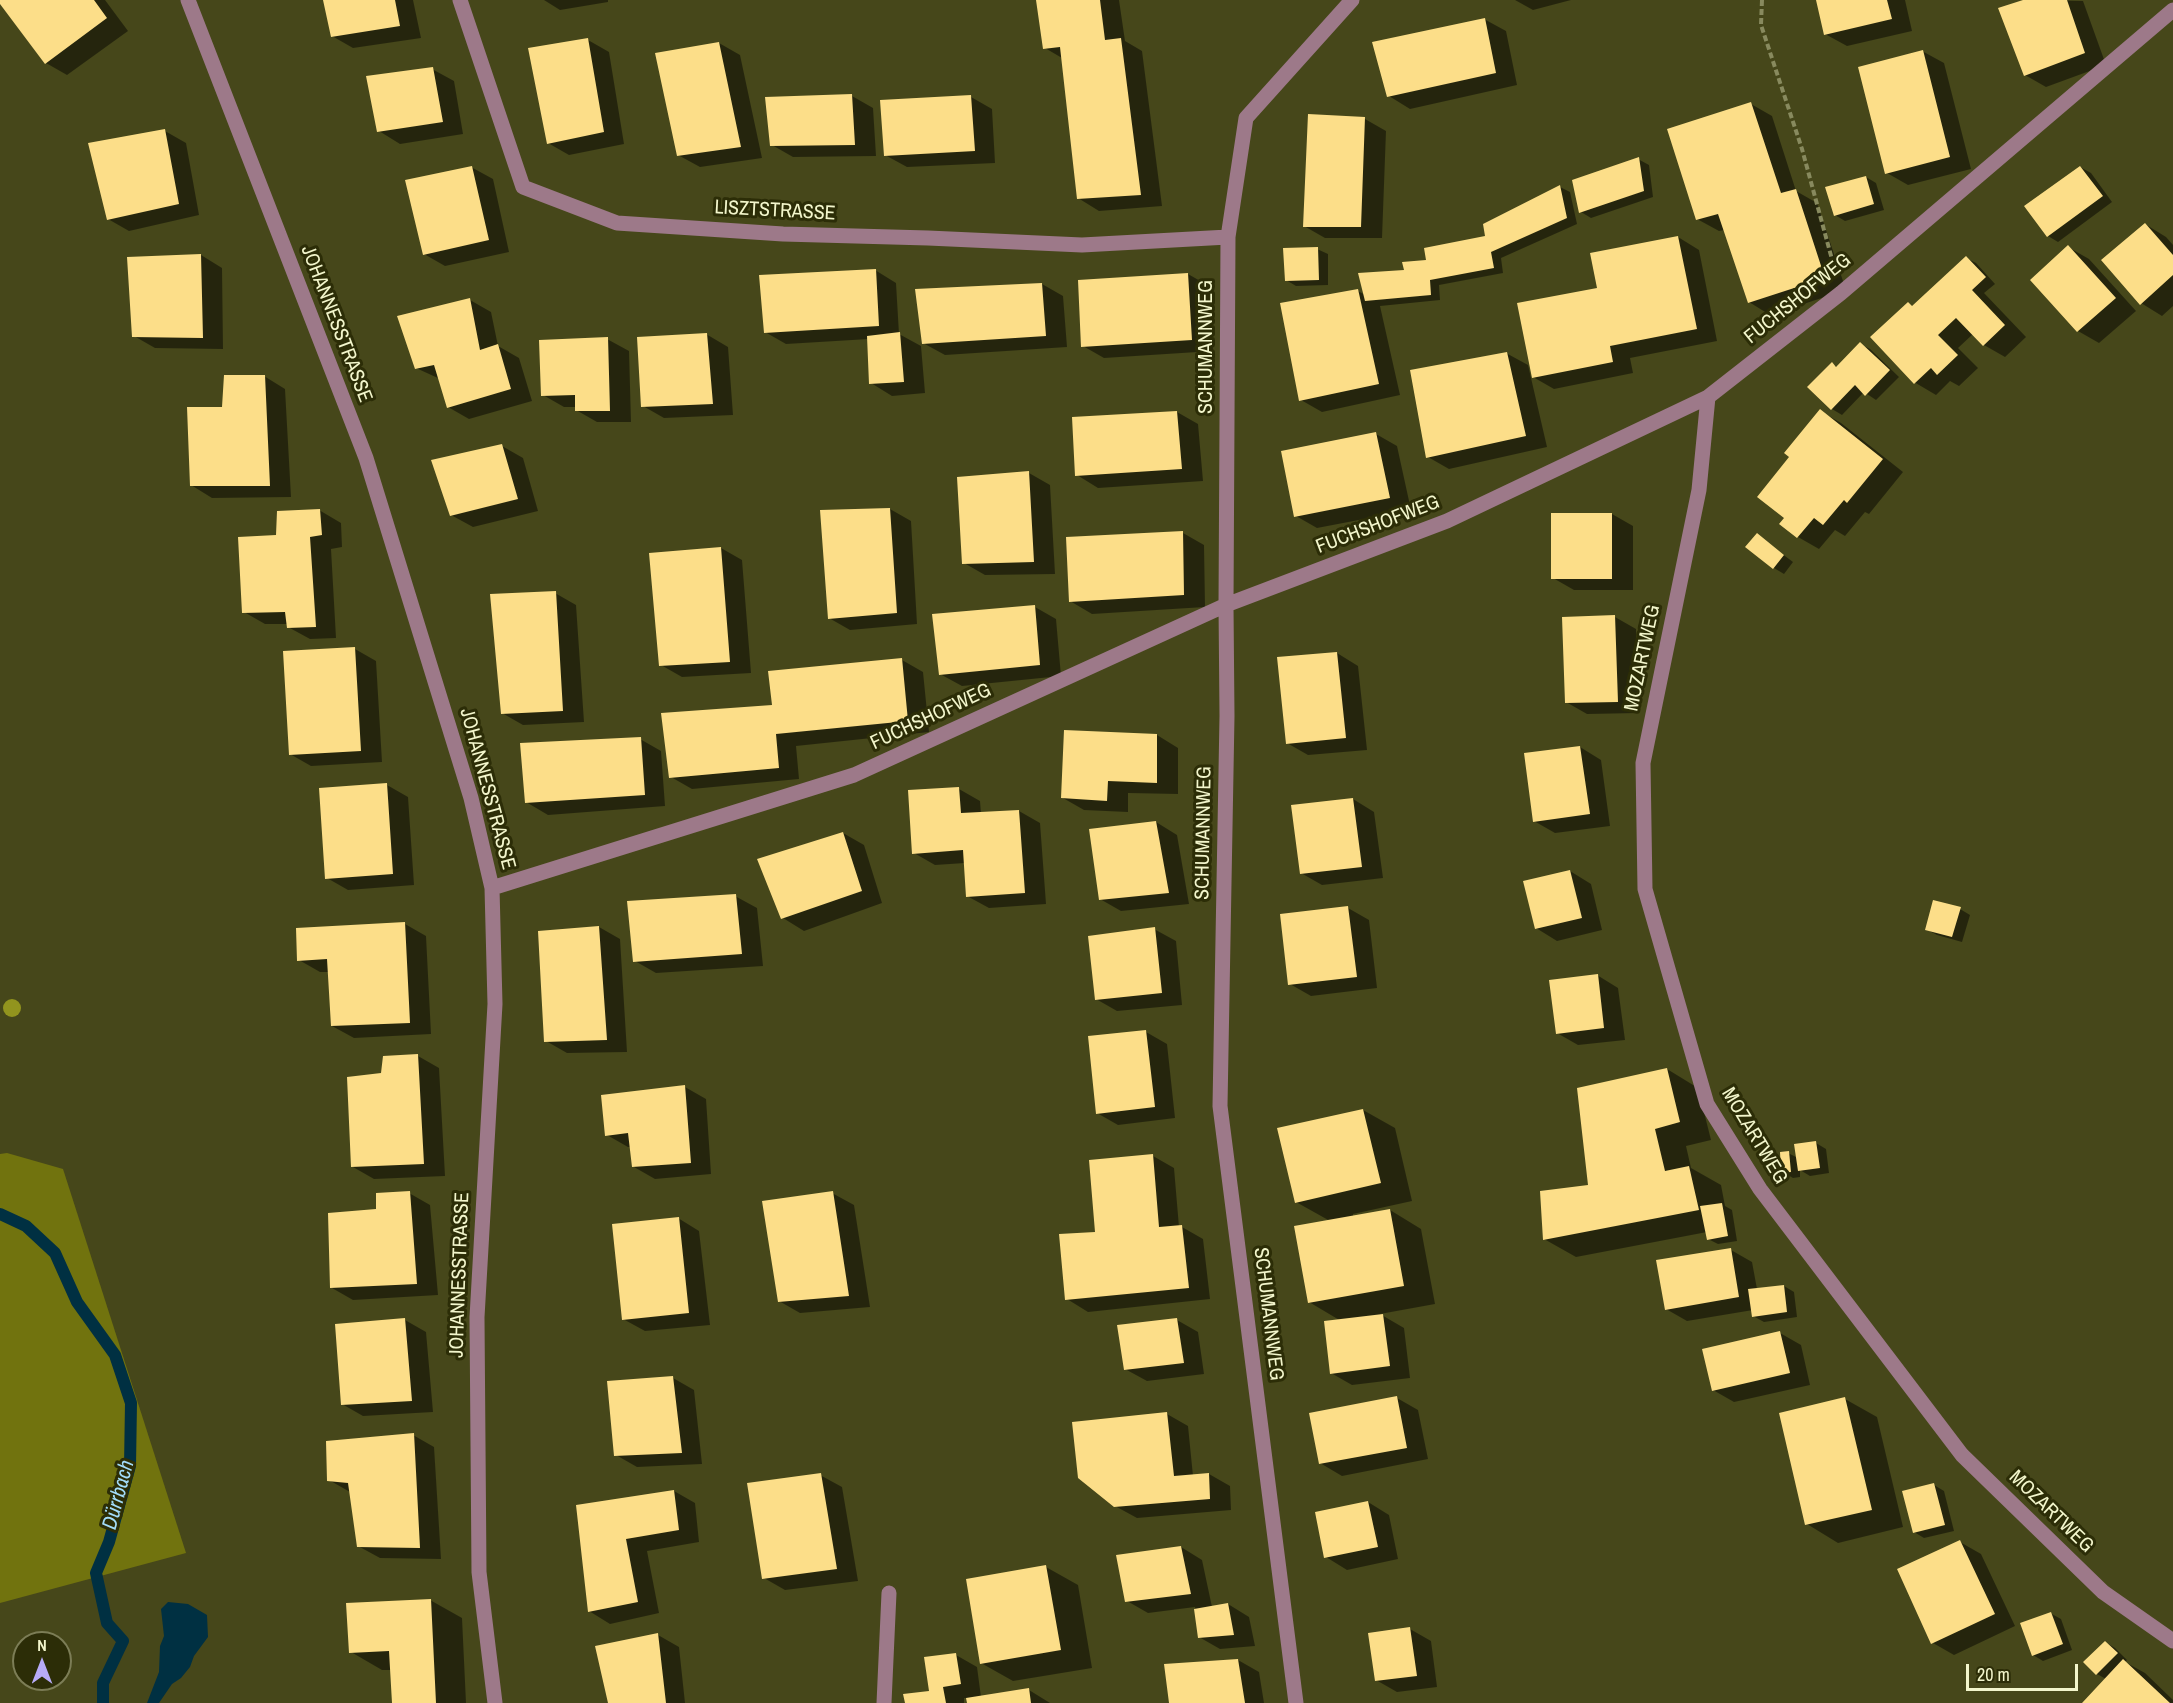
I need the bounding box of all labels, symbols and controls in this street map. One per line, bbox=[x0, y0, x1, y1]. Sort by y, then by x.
street label: LISZTSTRASSE bbox=[714, 196, 836, 226]
street label: JOHANNESSTRASSE bbox=[295, 242, 377, 406]
street label: FUCHSHOFWEG bbox=[1740, 249, 1856, 349]
street label: SCHUMANNWEG bbox=[1195, 280, 1219, 414]
street label: FUCHSHOFWEG bbox=[1313, 490, 1443, 560]
street label: MOZARTWEG bbox=[1620, 603, 1666, 713]
street label: FUCHSHOFWEG bbox=[867, 679, 995, 755]
street label: JOHANNESSTRASSE bbox=[454, 706, 520, 872]
street label: SCHUMANNWEG bbox=[1191, 766, 1217, 900]
street label: MOZARTWEG bbox=[1716, 1083, 1792, 1189]
street label: JOHANNESSTRASSE bbox=[445, 1192, 475, 1358]
street label: SCHUMANNWEG bbox=[1248, 1246, 1288, 1382]
water label: Dürrbach bbox=[98, 1458, 140, 1532]
street label: MOZARTWEG bbox=[2004, 1466, 2098, 1558]
north arrow bbox=[12, 1631, 72, 1691]
text: N bbox=[37, 1634, 47, 1656]
scale bar bbox=[1969, 1652, 2082, 1690]
text: 20 m bbox=[1977, 1662, 2010, 1687]

